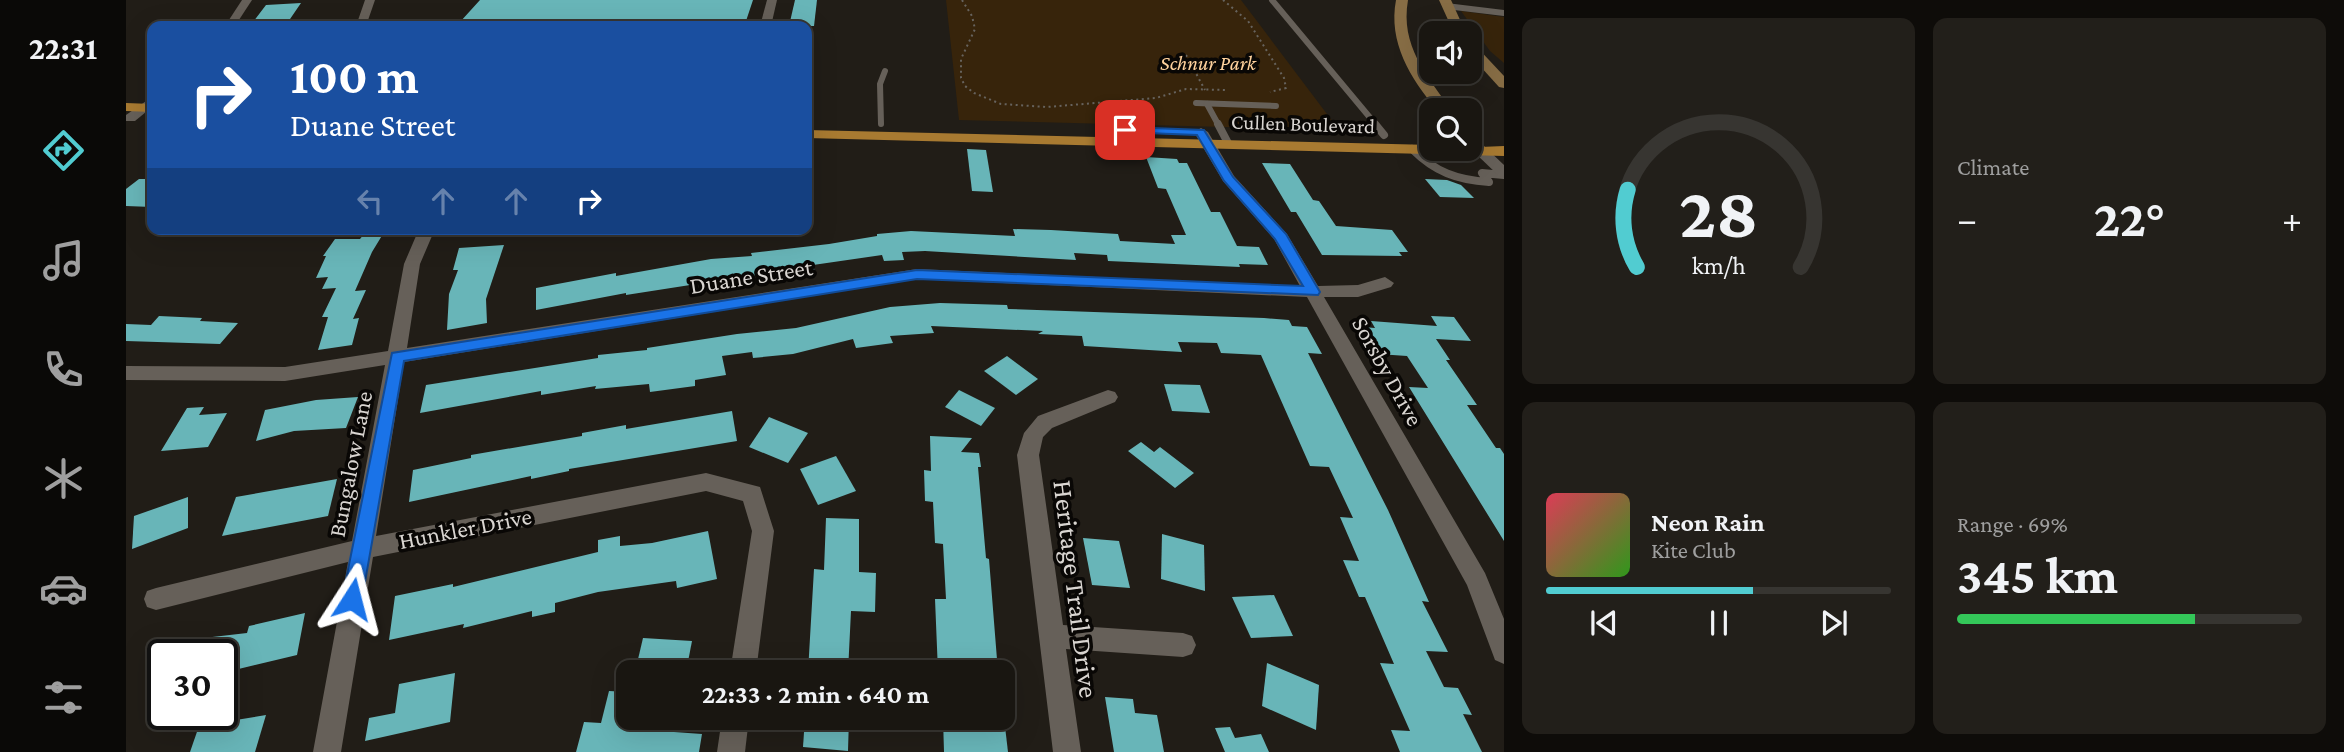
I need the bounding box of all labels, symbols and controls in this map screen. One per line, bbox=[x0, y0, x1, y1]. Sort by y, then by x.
map controls bbox=[1419, 21, 1482, 161]
button: sound bbox=[1419, 21, 1482, 84]
text: 22:31 bbox=[29, 30, 97, 66]
icon: right bbox=[175, 49, 266, 140]
text: 100 m bbox=[290, 49, 419, 104]
park label: Schnur Park bbox=[1160, 51, 1257, 75]
button: search bbox=[1419, 98, 1482, 161]
pin bbox=[1095, 100, 1155, 160]
text: Duane Street bbox=[290, 107, 455, 143]
street label: Cullen Boulevard bbox=[1231, 109, 1375, 139]
icon: arrive bbox=[1106, 111, 1144, 149]
icon: directions bbox=[39, 126, 88, 175]
text: Climate bbox=[1957, 154, 2029, 180]
text: 28 bbox=[1679, 172, 1758, 253]
icon: left bbox=[351, 182, 389, 220]
icon: ahead bbox=[424, 182, 462, 220]
icon: ahead bbox=[497, 182, 535, 220]
icon: right bbox=[570, 182, 608, 220]
text: 22° bbox=[2094, 189, 2165, 247]
text: − bbox=[1957, 198, 1977, 240]
text: + bbox=[2282, 198, 2302, 240]
icon: music bbox=[39, 236, 88, 285]
text: km/h bbox=[1692, 252, 1745, 279]
street label: Duane Street bbox=[688, 253, 815, 299]
street label: Sorsby Drive bbox=[1347, 312, 1429, 430]
icon: phone bbox=[39, 345, 88, 394]
street label: Bungalow Lane bbox=[323, 389, 377, 539]
icon: climate bbox=[39, 454, 88, 503]
street label: Heritage Trail Drive bbox=[1047, 478, 1105, 700]
street label: Hunkler Drive bbox=[396, 502, 534, 554]
text: Neon Rain bbox=[1651, 508, 1765, 537]
text: Range · 69% bbox=[1957, 511, 2068, 537]
text: Kite Club bbox=[1651, 537, 1736, 563]
text: 345 km bbox=[1957, 546, 2118, 604]
position arrow bbox=[315, 562, 389, 636]
icon: car bbox=[39, 564, 88, 613]
icon: previous bbox=[1585, 604, 1623, 642]
icon: pause bbox=[1700, 604, 1738, 642]
icon: next bbox=[1815, 604, 1853, 642]
speed limit sign: 30 bbox=[147, 639, 238, 730]
icon: filters bbox=[39, 673, 88, 722]
text: 22:33 · 2 min · 640 m bbox=[702, 680, 929, 709]

